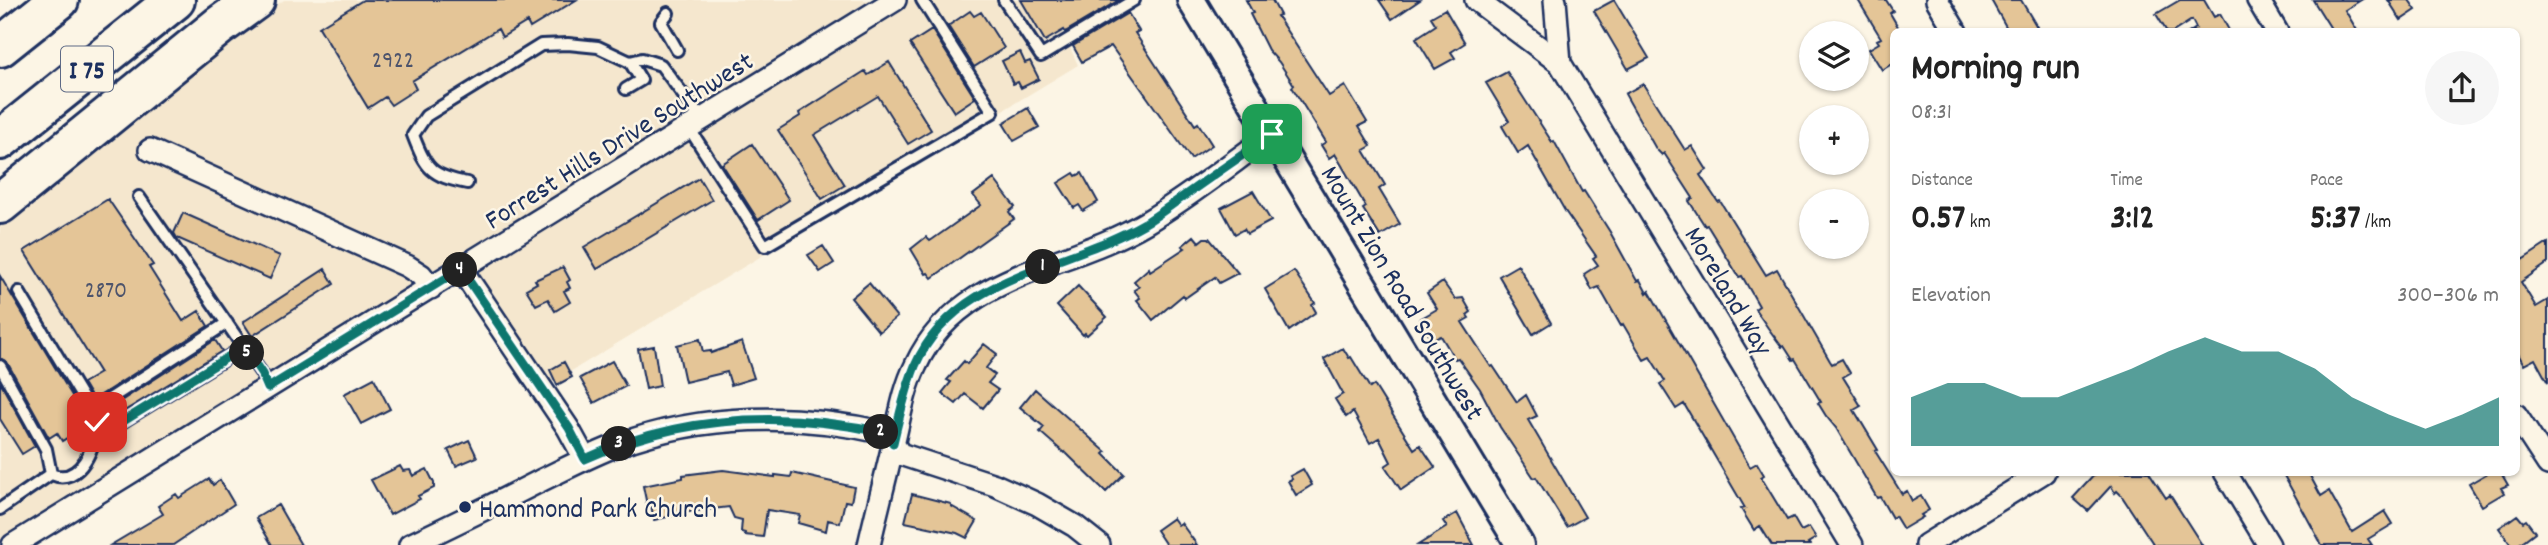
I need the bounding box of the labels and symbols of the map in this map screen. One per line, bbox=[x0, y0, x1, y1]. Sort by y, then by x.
street label: Forrest Hills Drive Southwest bbox=[478, 44, 763, 242]
house number: 2922 bbox=[372, 45, 414, 79]
road number: I 75 bbox=[61, 46, 113, 92]
pin bbox=[1242, 104, 1302, 164]
street label: Mount Zion Road Southwest bbox=[1308, 159, 1492, 430]
street label: Moreland Way bbox=[1671, 220, 1780, 365]
pin: 1 bbox=[1026, 250, 1060, 284]
pin: 4 bbox=[442, 252, 477, 288]
house number: 2870 bbox=[85, 275, 127, 309]
pin: 5 bbox=[230, 336, 264, 370]
pin bbox=[67, 392, 127, 452]
pin: 2 bbox=[864, 414, 898, 450]
pin: 3 bbox=[602, 426, 636, 462]
place label: Hammond Park Church bbox=[479, 492, 717, 532]
marker: Hammond Park Church bbox=[457, 499, 473, 515]

